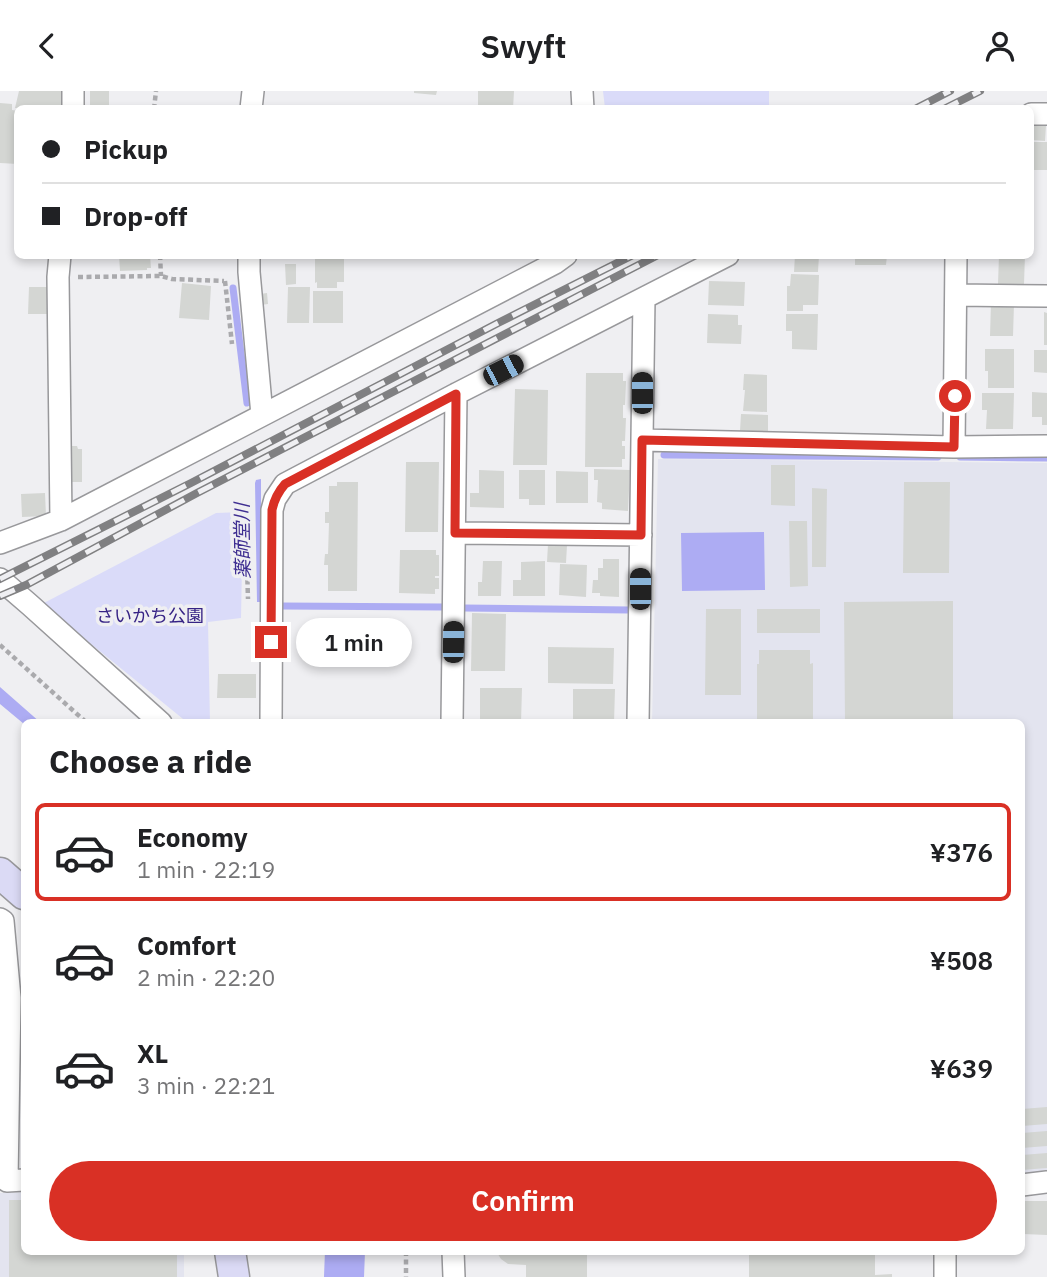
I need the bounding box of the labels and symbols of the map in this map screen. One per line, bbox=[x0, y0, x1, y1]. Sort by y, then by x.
car bbox=[480, 351, 527, 389]
car bbox=[632, 372, 653, 414]
route start bbox=[939, 380, 971, 412]
water label: 薬師堂川 bbox=[229, 501, 255, 579]
car bbox=[630, 568, 651, 610]
park label: さいかち公園 bbox=[96, 604, 204, 627]
callout: 1 min bbox=[296, 617, 411, 667]
car bbox=[443, 621, 464, 663]
route end bbox=[255, 626, 287, 658]

